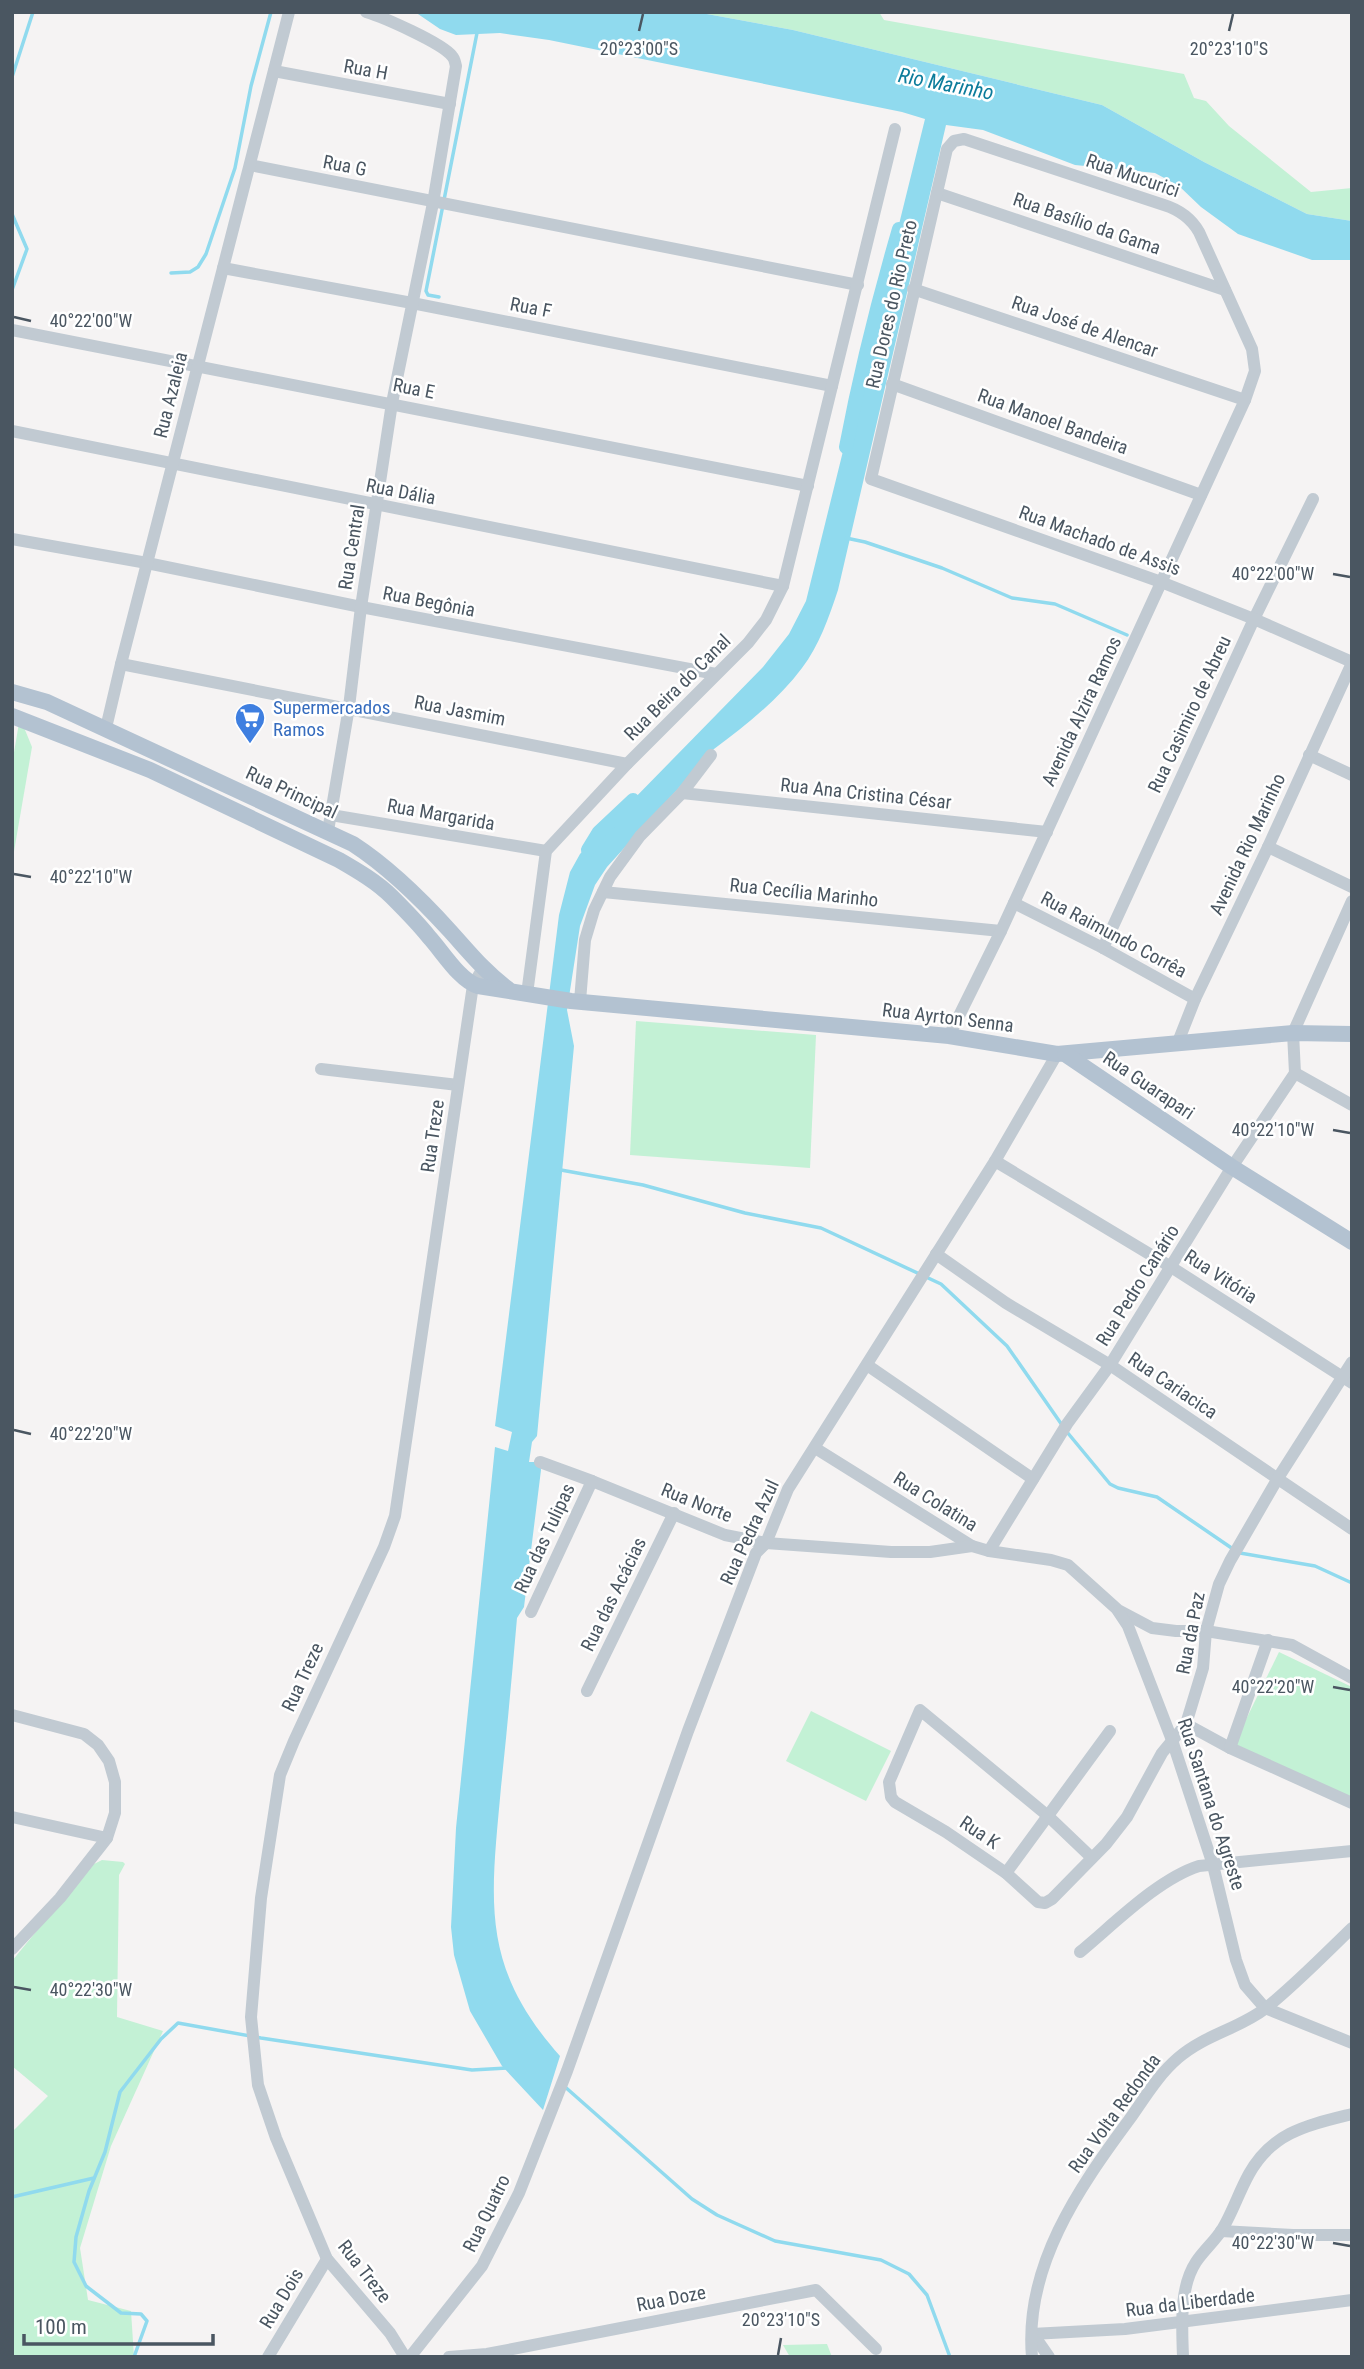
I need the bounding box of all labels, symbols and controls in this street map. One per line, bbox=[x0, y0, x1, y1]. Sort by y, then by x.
text: 20°23'00"S bbox=[600, 38, 678, 59]
text: 20°23'10"S bbox=[1190, 38, 1268, 59]
street label: Rua H bbox=[342, 54, 390, 85]
water label: Rio Marinho bbox=[896, 63, 996, 105]
street label: Rua Mucurici bbox=[1083, 149, 1183, 202]
street label: Rua G bbox=[321, 150, 369, 181]
street label: Rua Basílio da Gama bbox=[1010, 187, 1164, 260]
street label: Rua Dores do Rio Preto bbox=[861, 218, 922, 391]
street label: Rua José de Alencar bbox=[1009, 291, 1161, 362]
street label: Rua F bbox=[508, 292, 554, 323]
text: 40°22'00"W bbox=[50, 310, 133, 331]
street label: Rua Azaleia bbox=[149, 350, 192, 441]
street label: Rua E bbox=[391, 373, 437, 404]
street label: Rua Manoel Bandeira bbox=[974, 384, 1131, 459]
street label: Rua Dália bbox=[364, 473, 438, 510]
street label: Rua Machado de Assis bbox=[1016, 500, 1184, 580]
street label: Rua Central bbox=[333, 503, 370, 591]
text: 40°22'00"W bbox=[1232, 563, 1315, 584]
street label: Rua Begônia bbox=[381, 581, 477, 622]
street label: Rua Beira do Canal bbox=[619, 629, 735, 745]
street label: Rua Casimiro de Abreu bbox=[1143, 632, 1236, 796]
street label: Avenida Alzira Ramos bbox=[1037, 633, 1126, 790]
street label: Rua Jasmim bbox=[412, 690, 508, 731]
place label: Supermercados Ramos bbox=[273, 696, 390, 741]
supermarket icon: Supermercados Ramos bbox=[233, 701, 267, 745]
street label: Rua Principal bbox=[242, 761, 341, 824]
street label: Avenida Rio Marinho bbox=[1205, 770, 1290, 919]
street label: Rua Ana Cristina César bbox=[779, 773, 953, 814]
street label: Rua Margarida bbox=[385, 794, 497, 835]
text: 40°22'10"W bbox=[50, 866, 133, 887]
street label: Rua Cecília Marinho bbox=[728, 873, 879, 912]
street label: Rua Raimundo Corrêa bbox=[1037, 886, 1191, 983]
street label: Rua Ayrton Senna bbox=[881, 998, 1015, 1037]
street label: Rua Guarapari bbox=[1099, 1046, 1199, 1124]
street label: Rua Treze bbox=[416, 1098, 449, 1174]
text: 40°22'10"W bbox=[1232, 1119, 1315, 1140]
street label: Rua Pedro Canário bbox=[1091, 1220, 1184, 1350]
street label: Rua Vitória bbox=[1180, 1244, 1261, 1308]
street label: Rua Cariacica bbox=[1124, 1347, 1222, 1424]
text: 40°22'20"W bbox=[50, 1423, 133, 1444]
street label: Rua Colatina bbox=[889, 1467, 982, 1536]
street label: Rua Pedra Azul bbox=[715, 1476, 784, 1588]
street label: Rua Norte bbox=[658, 1478, 736, 1527]
street label: Rua das Tulipas bbox=[509, 1480, 580, 1597]
street label: Rua das Acácias bbox=[576, 1533, 651, 1655]
street label: Rua da Paz bbox=[1171, 1590, 1210, 1676]
street label: Rua Treze bbox=[277, 1639, 328, 1715]
text: 40°22'20"W bbox=[1232, 1676, 1315, 1697]
street label: Rua Santana do Agreste bbox=[1173, 1715, 1250, 1893]
street label: Rua K bbox=[955, 1811, 1005, 1854]
text: 40°22'30"W bbox=[50, 1979, 133, 2000]
street label: Rua Volta Redonda bbox=[1063, 2049, 1165, 2177]
street label: Rua Quatro bbox=[458, 2171, 515, 2256]
text: 40°22'30"W bbox=[1232, 2232, 1315, 2253]
street label: Rua Treze bbox=[333, 2235, 396, 2307]
street label: Rua Dois bbox=[255, 2264, 308, 2333]
street label: Rua Doze bbox=[635, 2280, 708, 2316]
street label: Rua da Liberdade bbox=[1124, 2283, 1256, 2322]
scale bar bbox=[24, 2302, 214, 2346]
text: 20°23'10"S bbox=[742, 2309, 820, 2330]
text: 100 m bbox=[35, 2315, 87, 2339]

